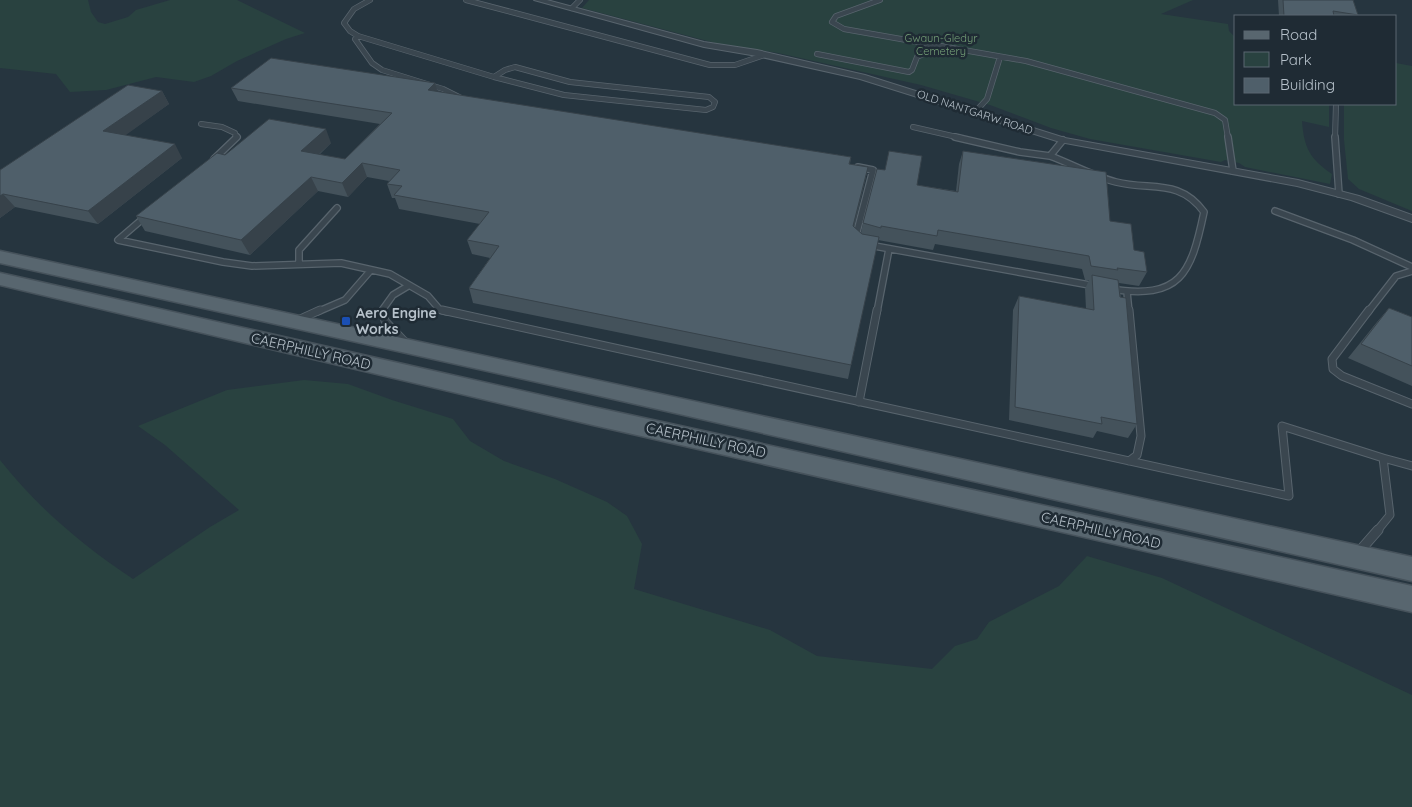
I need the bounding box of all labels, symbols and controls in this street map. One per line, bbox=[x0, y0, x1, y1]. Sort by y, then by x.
legend bbox=[1234, 15, 1397, 105]
text: Road bbox=[1280, 25, 1317, 44]
park label: Gwaun-Gledyr Cemetery bbox=[905, 31, 978, 58]
text: Park bbox=[1280, 50, 1312, 69]
text: Building bbox=[1280, 75, 1335, 94]
street label: OLD NANTGARW ROAD bbox=[915, 87, 1035, 137]
place label: Aero Engine Works bbox=[356, 304, 437, 338]
marker: Aero Engine Works bbox=[340, 315, 352, 327]
street label: CAERPHILLY ROAD bbox=[249, 328, 373, 374]
street label: CAERPHILLY ROAD bbox=[644, 418, 768, 462]
street label: CAERPHILLY ROAD bbox=[1039, 507, 1163, 553]

